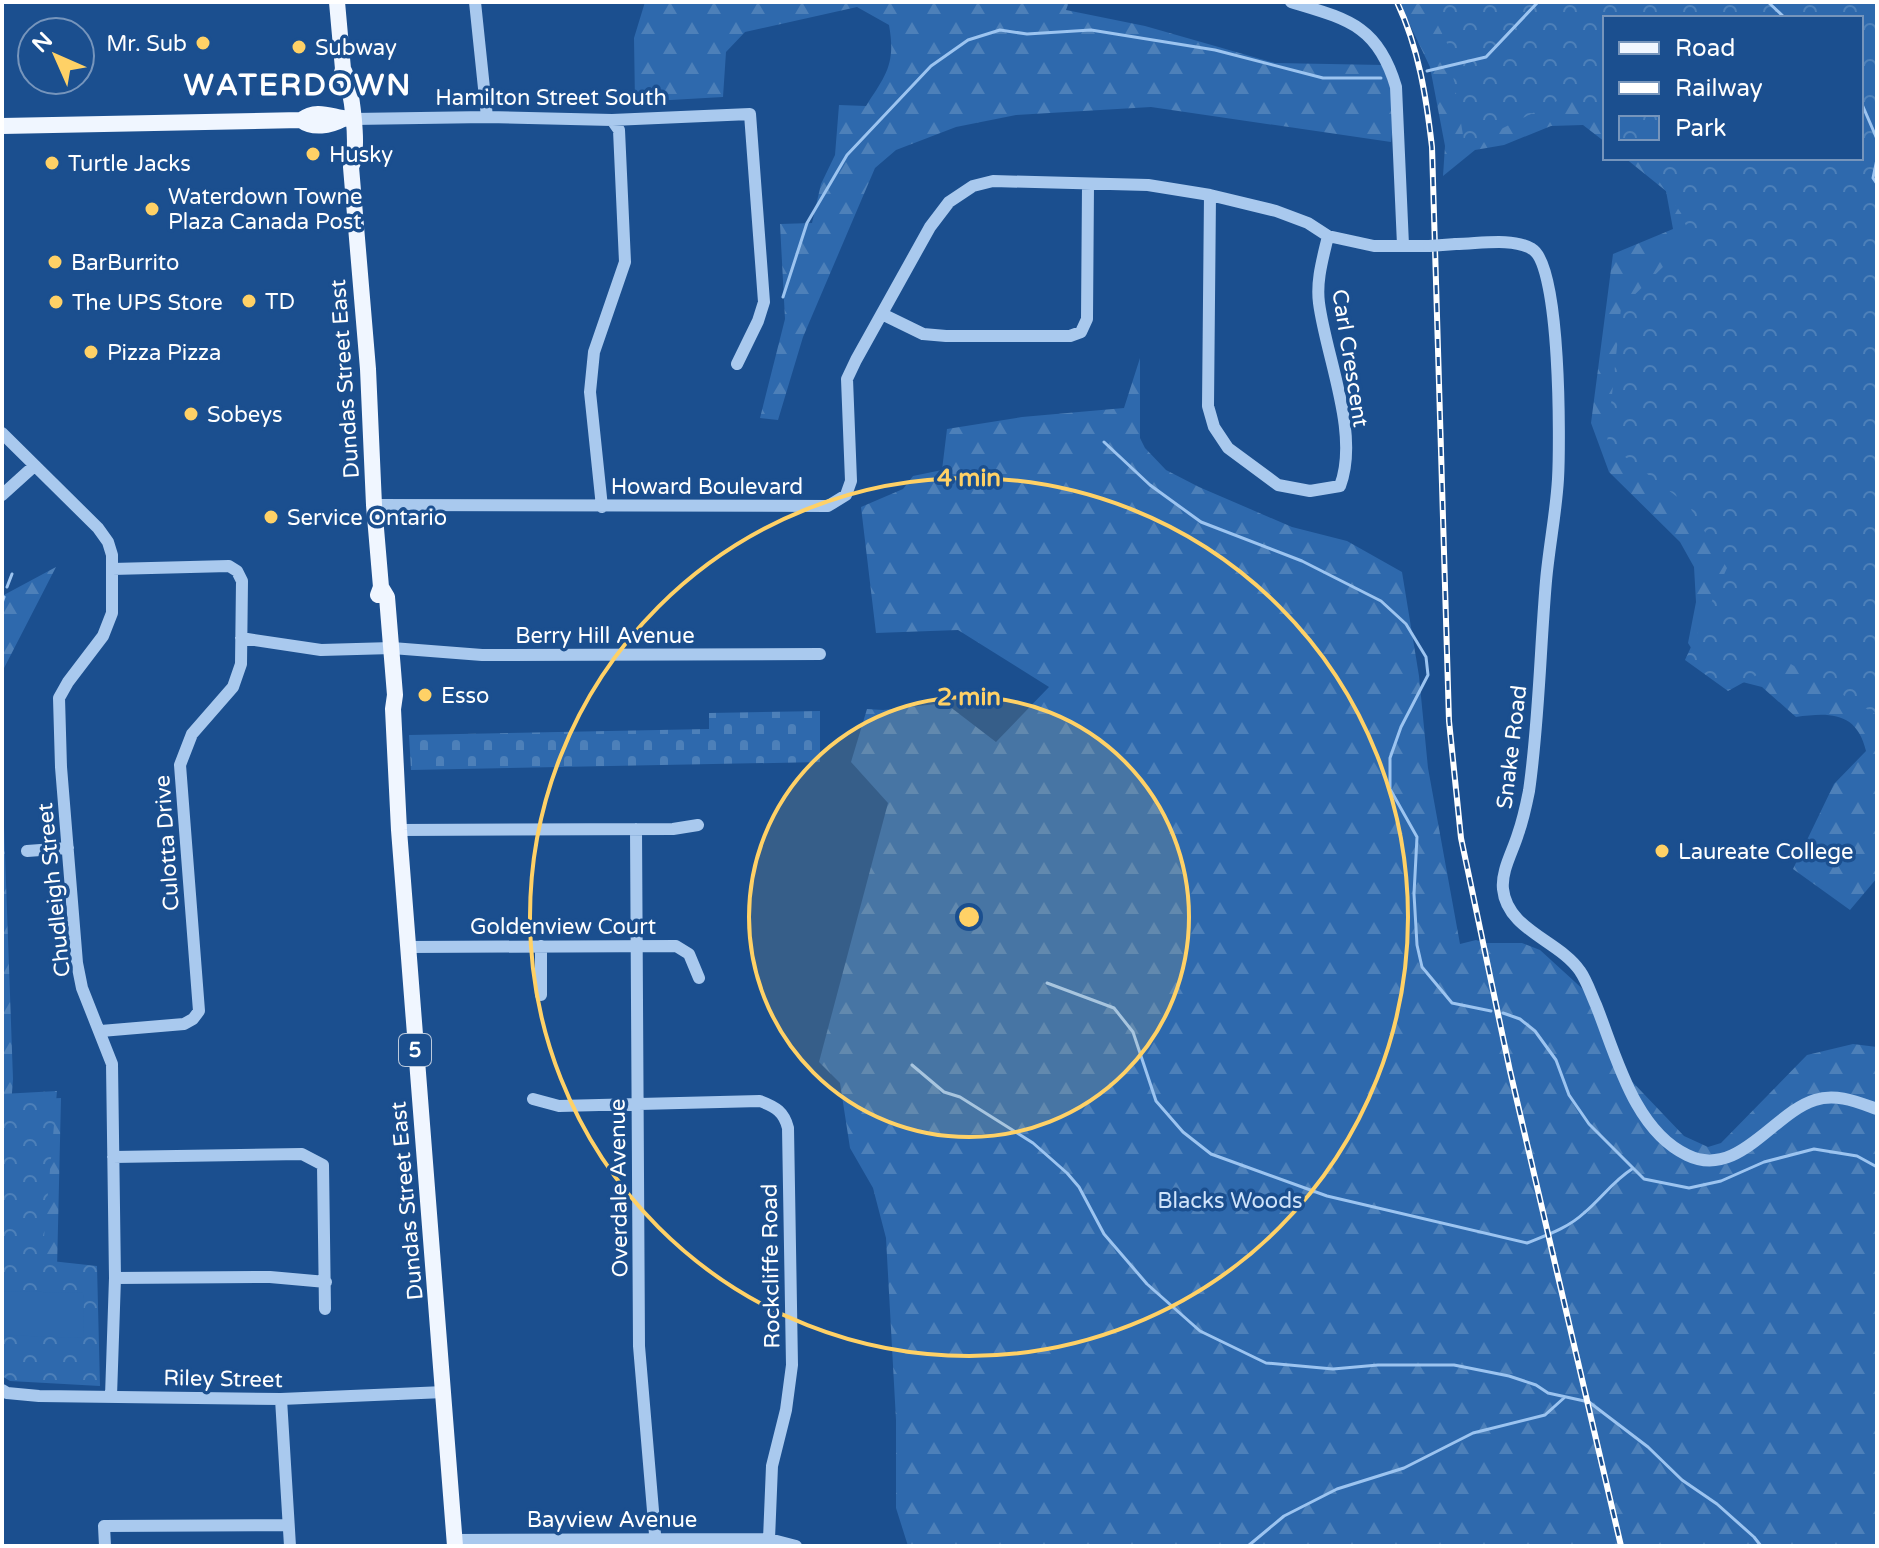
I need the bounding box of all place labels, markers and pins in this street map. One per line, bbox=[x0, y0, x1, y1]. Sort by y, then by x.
place label: Mr. Sub bbox=[106, 31, 187, 57]
marker: Mr. Sub bbox=[194, 34, 212, 52]
place label: Subway bbox=[315, 35, 397, 61]
marker: Subway bbox=[290, 38, 308, 56]
place label: Husky bbox=[329, 142, 393, 168]
marker: Husky bbox=[304, 145, 322, 163]
place label: Turtle Jacks bbox=[68, 151, 191, 177]
marker: Turtle Jacks bbox=[43, 154, 61, 172]
place label: Waterdown Towne Plaza Canada Post bbox=[168, 184, 362, 235]
marker: Waterdown Towne Plaza Canada Post bbox=[143, 200, 161, 218]
place label: BarBurrito bbox=[71, 250, 179, 276]
marker: BarBurrito bbox=[46, 253, 64, 271]
place label: TD bbox=[265, 289, 295, 315]
place label: The UPS Store bbox=[72, 290, 223, 316]
marker: TD bbox=[240, 292, 258, 310]
marker: The UPS Store bbox=[47, 293, 65, 311]
place label: Pizza Pizza bbox=[107, 340, 221, 366]
marker: Pizza Pizza bbox=[82, 343, 100, 361]
place label: Sobeys bbox=[207, 402, 283, 428]
marker: Sobeys bbox=[182, 405, 200, 423]
place label: Service Ontario bbox=[287, 505, 447, 531]
marker: Service Ontario bbox=[262, 508, 280, 526]
place label: Esso bbox=[441, 683, 489, 709]
marker: Esso bbox=[416, 686, 434, 704]
place label: Laureate College bbox=[1678, 839, 1853, 865]
marker: Laureate College bbox=[1653, 842, 1671, 860]
centre of rings bbox=[955, 903, 983, 931]

